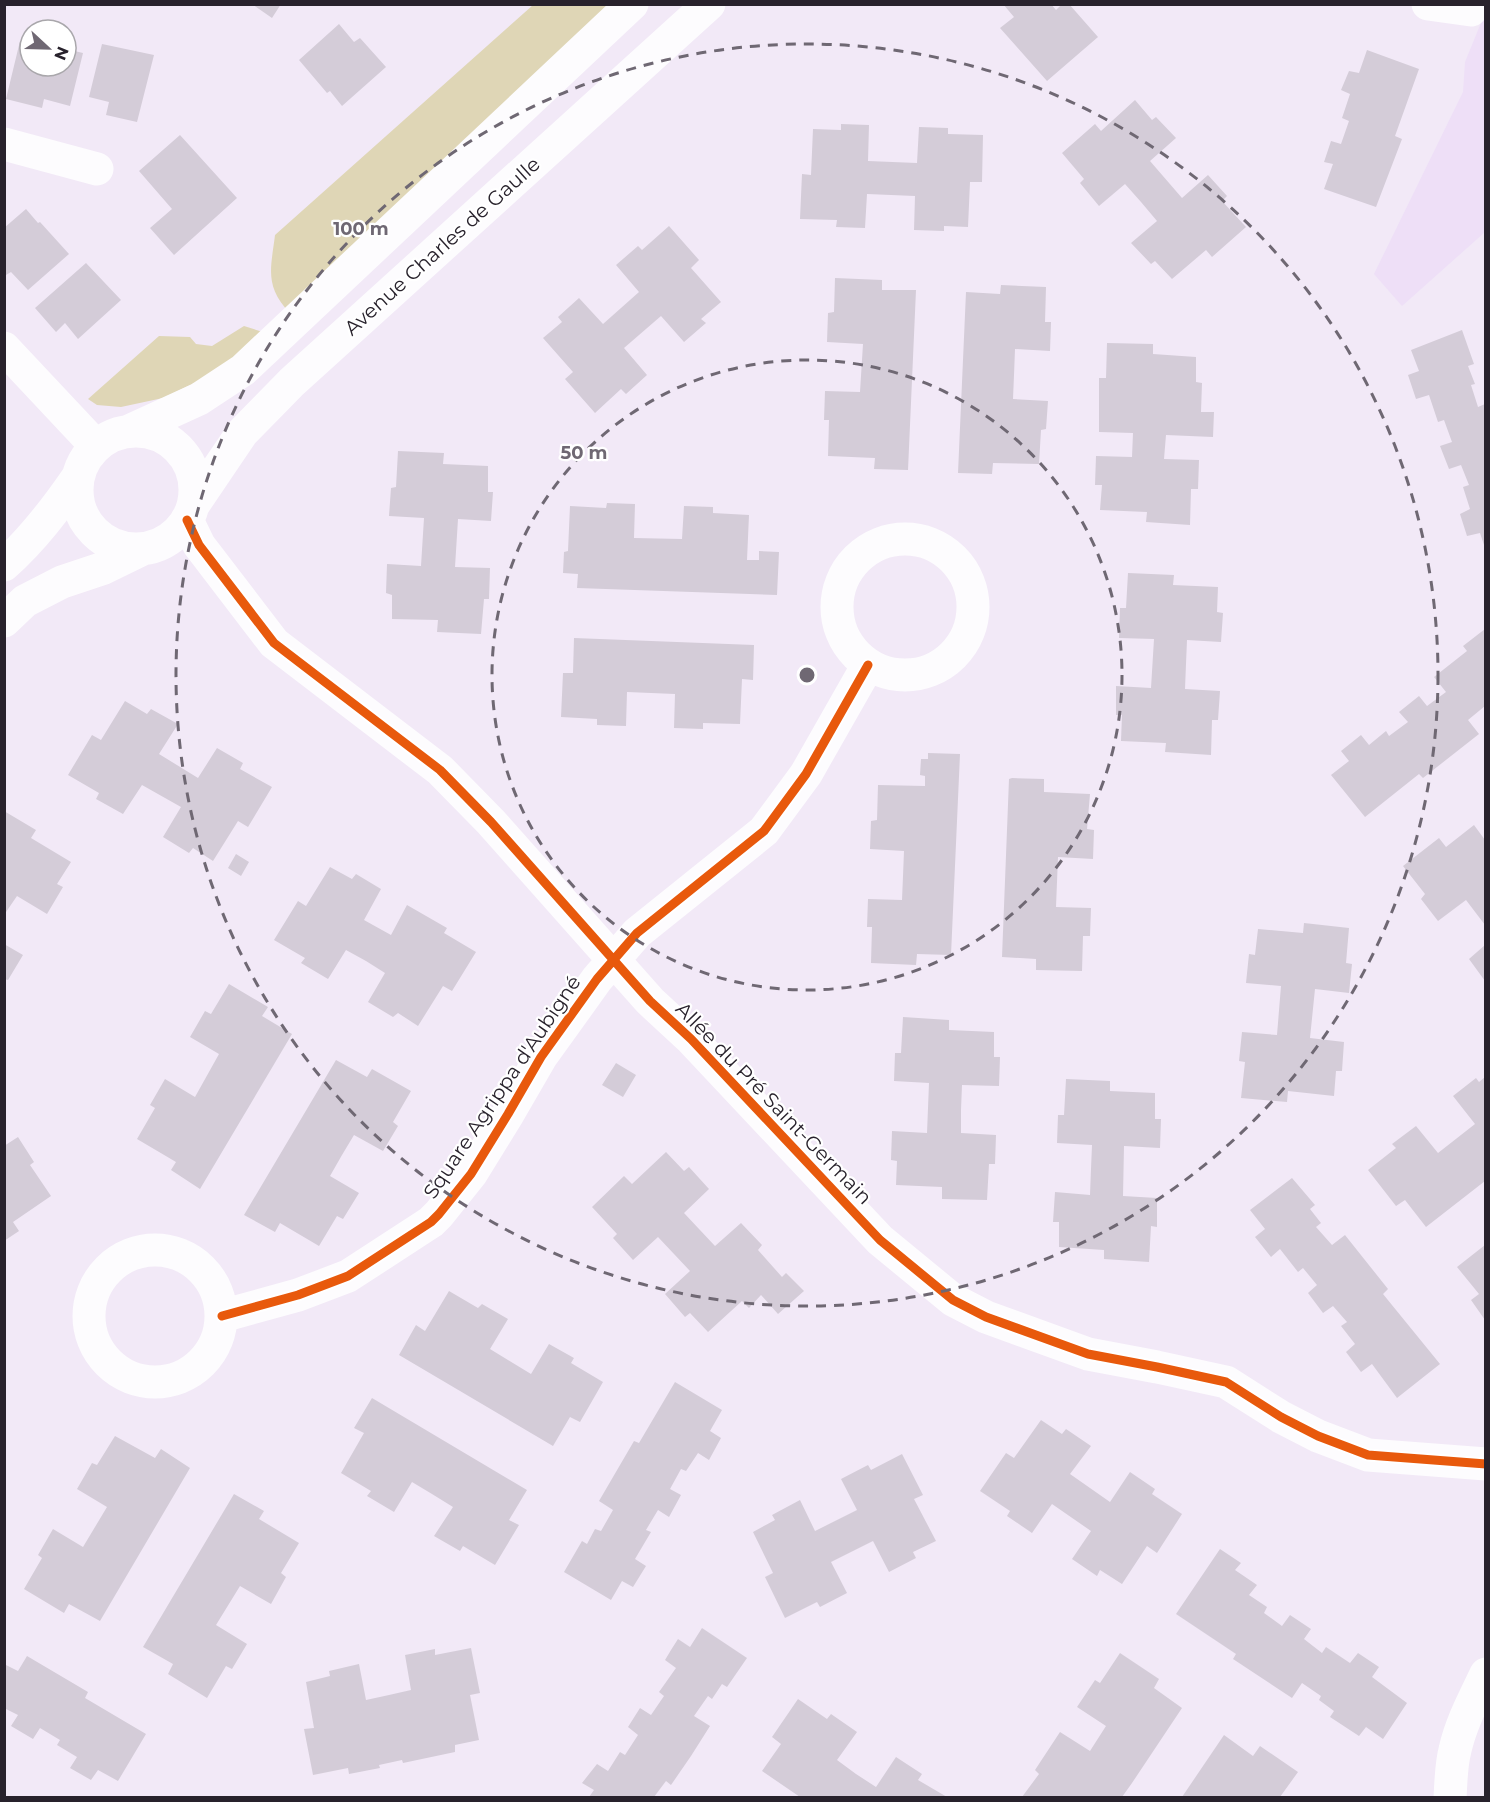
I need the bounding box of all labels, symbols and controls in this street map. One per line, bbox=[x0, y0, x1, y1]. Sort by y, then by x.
north arrow bbox=[18, 18, 78, 78]
text: N bbox=[50, 44, 73, 63]
street label: Avenue Charles de Gaulle bbox=[339, 152, 545, 340]
text: 100 m bbox=[333, 218, 389, 240]
text: 50 m bbox=[561, 442, 607, 464]
centre of rings bbox=[797, 665, 817, 685]
street label: Square Agrippa d'Aubigné bbox=[418, 971, 586, 1203]
street label: Allée du Pré Saint-Germain bbox=[671, 997, 877, 1209]

